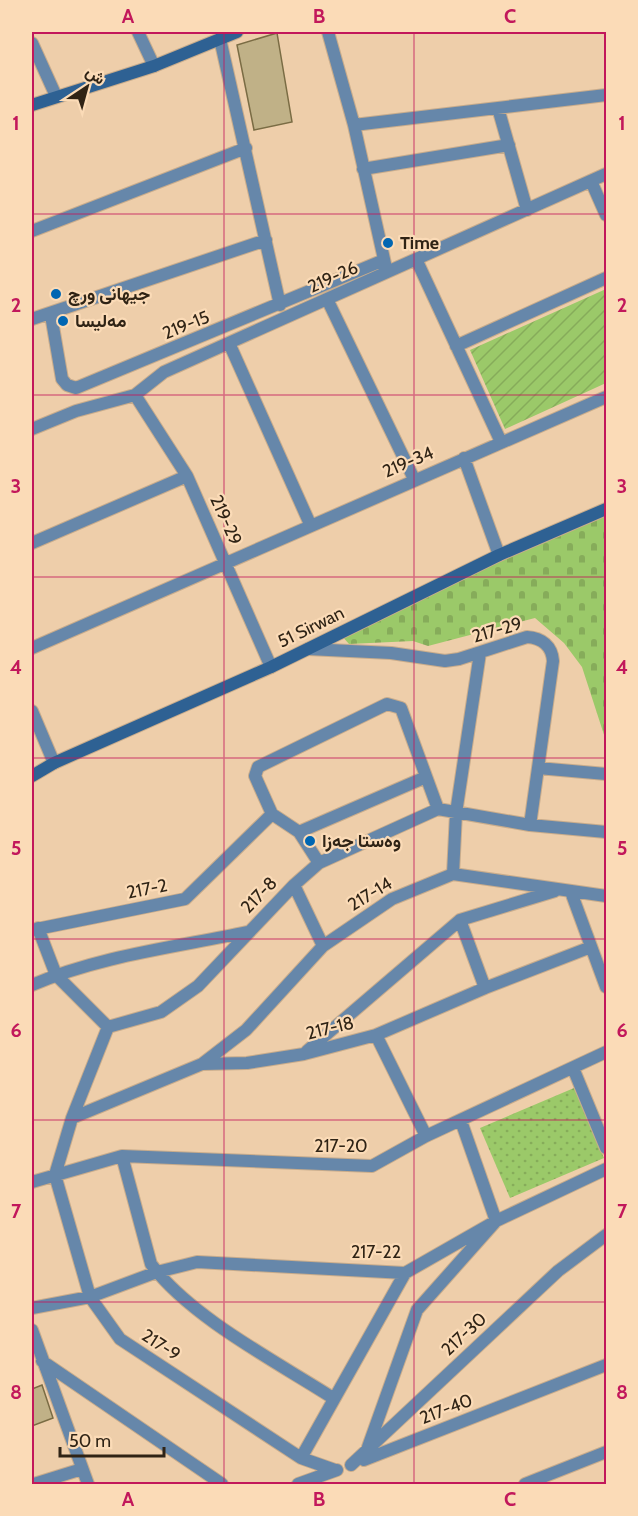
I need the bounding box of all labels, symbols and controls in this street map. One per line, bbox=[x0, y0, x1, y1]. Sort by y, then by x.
text: A bbox=[122, 4, 135, 28]
text: B bbox=[313, 4, 325, 28]
text: C bbox=[504, 4, 516, 28]
north arrow bbox=[57, 57, 117, 117]
text: ش bbox=[82, 62, 109, 89]
text: 1 bbox=[12, 111, 20, 135]
text: 1 bbox=[618, 111, 626, 135]
place label: Time bbox=[400, 232, 439, 254]
marker: Time bbox=[381, 236, 395, 250]
street label: 219-26 bbox=[305, 256, 361, 298]
place label: جیهانی ورچ bbox=[68, 283, 150, 306]
marker: جیهانی ورچ bbox=[49, 287, 63, 301]
text: 2 bbox=[11, 293, 21, 317]
text: 2 bbox=[617, 293, 627, 317]
street label: 219-15 bbox=[159, 306, 213, 344]
place label: مەلیسا bbox=[75, 310, 127, 332]
marker: مەلیسا bbox=[56, 314, 70, 328]
street label: 219-34 bbox=[379, 442, 437, 482]
text: 3 bbox=[11, 474, 21, 498]
text: 3 bbox=[617, 474, 627, 498]
street label: 219-29 bbox=[205, 492, 247, 548]
street label: 51 Sirwan bbox=[274, 601, 348, 653]
street label: 217-29 bbox=[469, 612, 525, 648]
text: 4 bbox=[10, 655, 22, 679]
text: 4 bbox=[616, 655, 628, 679]
place label: وەستا جەزا bbox=[322, 830, 401, 852]
marker: وەستا جەزا bbox=[303, 834, 317, 848]
text: 5 bbox=[11, 836, 21, 860]
text: 5 bbox=[617, 836, 627, 860]
street label: 217-8 bbox=[236, 872, 282, 918]
street label: 217-14 bbox=[344, 872, 396, 916]
street label: 217-2 bbox=[125, 874, 169, 904]
street label: 217-18 bbox=[304, 1011, 356, 1045]
text: 6 bbox=[10, 1018, 22, 1042]
text: 6 bbox=[616, 1018, 628, 1042]
street label: 217-20 bbox=[314, 1135, 368, 1157]
text: 7 bbox=[11, 1199, 22, 1223]
text: 7 bbox=[617, 1199, 628, 1223]
street label: 217-22 bbox=[351, 1241, 401, 1263]
street label: 217-30 bbox=[437, 1308, 491, 1360]
street label: 217-9 bbox=[137, 1324, 185, 1366]
text: 8 bbox=[10, 1380, 22, 1404]
text: 8 bbox=[616, 1380, 628, 1404]
street label: 217-40 bbox=[417, 1389, 475, 1429]
scale bar bbox=[60, 1420, 164, 1458]
text: 50 m bbox=[69, 1430, 111, 1452]
text: A bbox=[122, 1487, 135, 1511]
text: B bbox=[313, 1487, 325, 1511]
text: C bbox=[504, 1487, 516, 1511]

